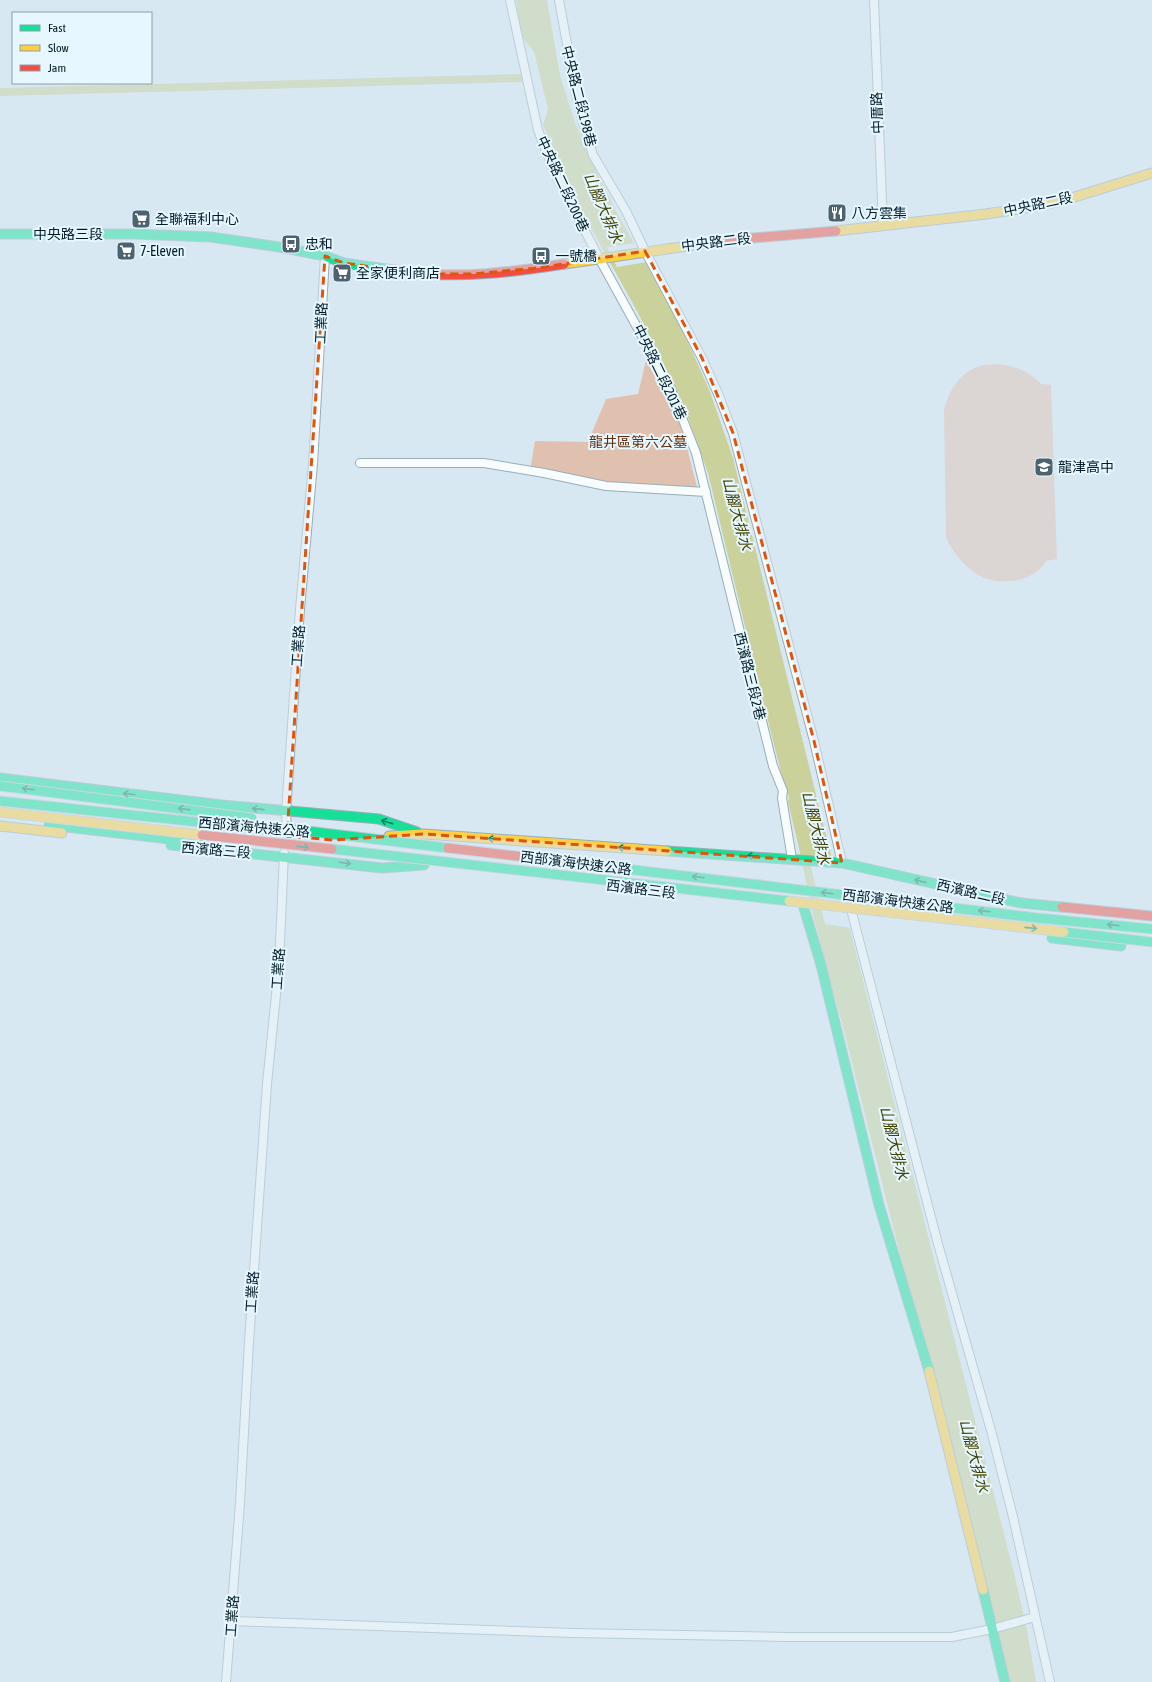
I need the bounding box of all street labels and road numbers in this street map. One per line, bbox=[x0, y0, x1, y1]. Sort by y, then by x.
street label: 中央路二段198巷 bbox=[559, 44, 599, 148]
street label: 中厝路 bbox=[868, 92, 886, 134]
street label: 中央路二段200巷 bbox=[534, 134, 592, 234]
street label: 中央路二段 bbox=[1002, 189, 1074, 219]
street label: 中央路三段 bbox=[33, 226, 103, 242]
street label: 中央路二段 bbox=[680, 230, 752, 254]
street label: 工業路 bbox=[312, 302, 330, 344]
street label: 中央路二段201巷 bbox=[630, 322, 690, 422]
street label: 工業路 bbox=[289, 624, 307, 668]
street label: 西濱路三段2巷 bbox=[731, 630, 769, 722]
street label: 西部濱海快速公路 bbox=[198, 814, 310, 840]
street label: 西濱路三段 bbox=[180, 839, 252, 861]
street label: 西部濱海快速公路 bbox=[519, 848, 633, 878]
street label: 西濱路二段 bbox=[935, 876, 1007, 908]
street label: 西濱路三段 bbox=[605, 877, 677, 901]
street label: 西部濱海快速公路 bbox=[841, 886, 955, 916]
street label: 工業路 bbox=[269, 947, 287, 991]
street label: 工業路 bbox=[243, 1270, 261, 1314]
street label: 工業路 bbox=[223, 1594, 241, 1638]

